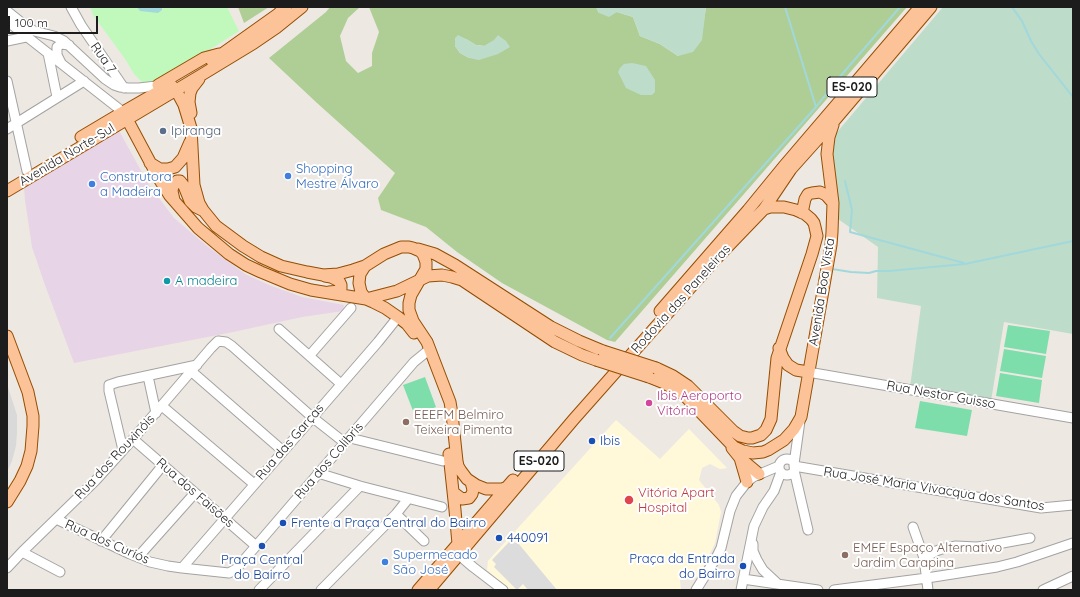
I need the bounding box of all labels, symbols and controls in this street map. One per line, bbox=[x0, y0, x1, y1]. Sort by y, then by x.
scale bar bbox=[10, 8, 100, 34]
text: 100 m bbox=[15, 15, 48, 30]
street label: Rua 7 bbox=[87, 40, 119, 76]
road number: ES-020 bbox=[827, 77, 877, 97]
street label: Avenida Norte-Sul bbox=[16, 120, 118, 190]
place label: Ipiranga bbox=[171, 123, 221, 139]
marker: Ipiranga bbox=[158, 126, 168, 136]
place label: Shopping Mestre Álvaro bbox=[296, 161, 379, 192]
place label: Construtora a Madeira bbox=[100, 169, 172, 200]
marker: Shopping Mestre Álvaro bbox=[283, 171, 293, 181]
marker: Construtora a Madeira bbox=[87, 179, 97, 189]
street label: Avenida Boa Vista bbox=[806, 237, 838, 347]
street label: Rodovia das Paneleiras bbox=[628, 241, 734, 357]
place label: A madeira bbox=[175, 273, 237, 289]
marker: A madeira bbox=[162, 276, 172, 286]
street label: Rua Nestor Guisso bbox=[885, 378, 997, 412]
place label: Ibis Aeroporto Vitória bbox=[657, 388, 742, 419]
marker: Ibis Aeroporto Vitória bbox=[644, 398, 654, 408]
street label: Rua das Garças bbox=[253, 401, 327, 483]
place label: EEEFM Belmiro Teixeira Pimenta bbox=[414, 407, 512, 438]
street label: Rua dos Rouxinóis bbox=[72, 411, 158, 503]
marker: EEEFM Belmiro Teixeira Pimenta bbox=[401, 417, 411, 427]
street label: Rua dos Colibris bbox=[291, 419, 367, 503]
place label: Ibis bbox=[600, 433, 620, 449]
marker: Ibis bbox=[587, 436, 597, 446]
road number: ES-020 bbox=[514, 451, 564, 471]
street label: Rua dos Faisões bbox=[153, 455, 237, 531]
street label: Rua José Maria Vivacqua dos Santos bbox=[822, 464, 1046, 514]
place label: Vitória Apart Hospital bbox=[638, 485, 714, 516]
marker: Vitória Apart Hospital bbox=[623, 494, 635, 506]
place label: Frente a Praça Central do Bairro bbox=[291, 515, 486, 531]
street label: Rua dos Curiós bbox=[63, 516, 151, 568]
marker: Frente a Praça Central do Bairro bbox=[278, 518, 288, 528]
place label: 440091 bbox=[507, 530, 548, 546]
marker: 440091 bbox=[494, 533, 504, 543]
place label: EMEF Espaço Alternativo Jardim Carapina bbox=[853, 540, 1002, 571]
marker: Praça Central do Bairro bbox=[257, 541, 267, 551]
place label: Supermecado São José bbox=[393, 547, 477, 578]
marker: EMEF Espaço Alternativo Jardim Carapina bbox=[840, 550, 850, 560]
place label: Praça da Entrada do Bairro bbox=[629, 551, 735, 582]
place label: Praça Central do Bairro bbox=[221, 552, 303, 583]
marker: Supermecado São José bbox=[380, 557, 390, 567]
marker: Praça da Entrada do Bairro bbox=[738, 561, 748, 571]

